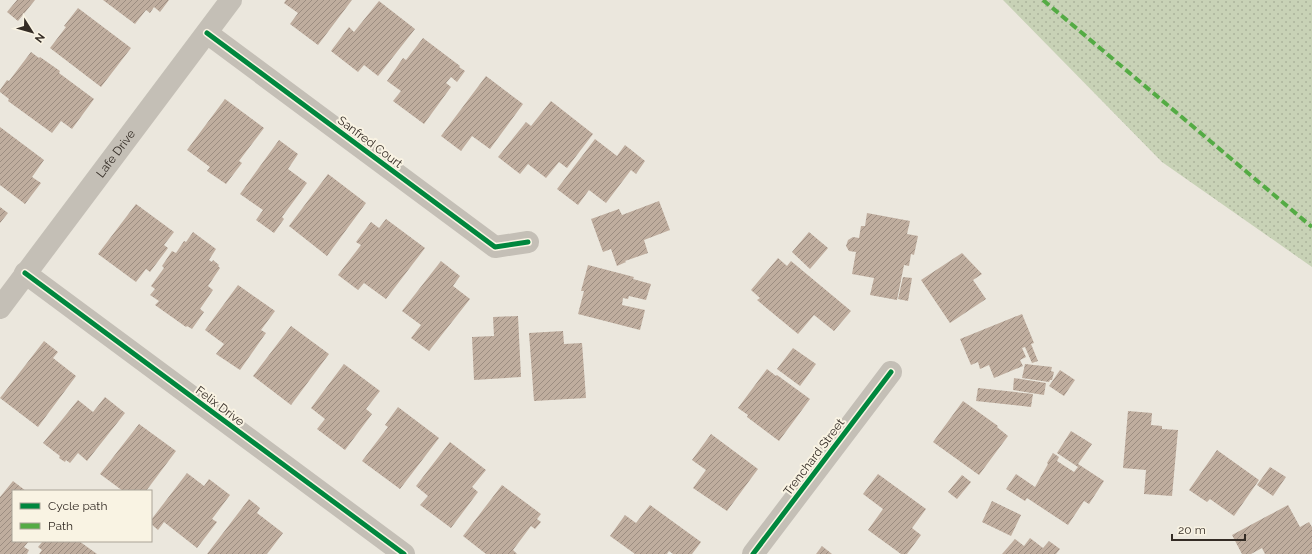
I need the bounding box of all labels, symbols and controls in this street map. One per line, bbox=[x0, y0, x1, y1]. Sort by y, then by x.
north arrow bbox=[12, 12, 52, 52]
text: N bbox=[32, 30, 47, 45]
street label: Sanfred Court bbox=[335, 113, 405, 171]
street label: Lafe Drive bbox=[93, 127, 138, 180]
street label: Felix Drive bbox=[193, 383, 247, 429]
street label: Trenchard Street bbox=[781, 416, 847, 498]
legend bbox=[12, 490, 152, 542]
text: Cycle path bbox=[48, 499, 107, 513]
scale bar bbox=[1172, 516, 1245, 542]
text: Path bbox=[48, 519, 73, 533]
text: 20 m bbox=[1178, 523, 1206, 537]

